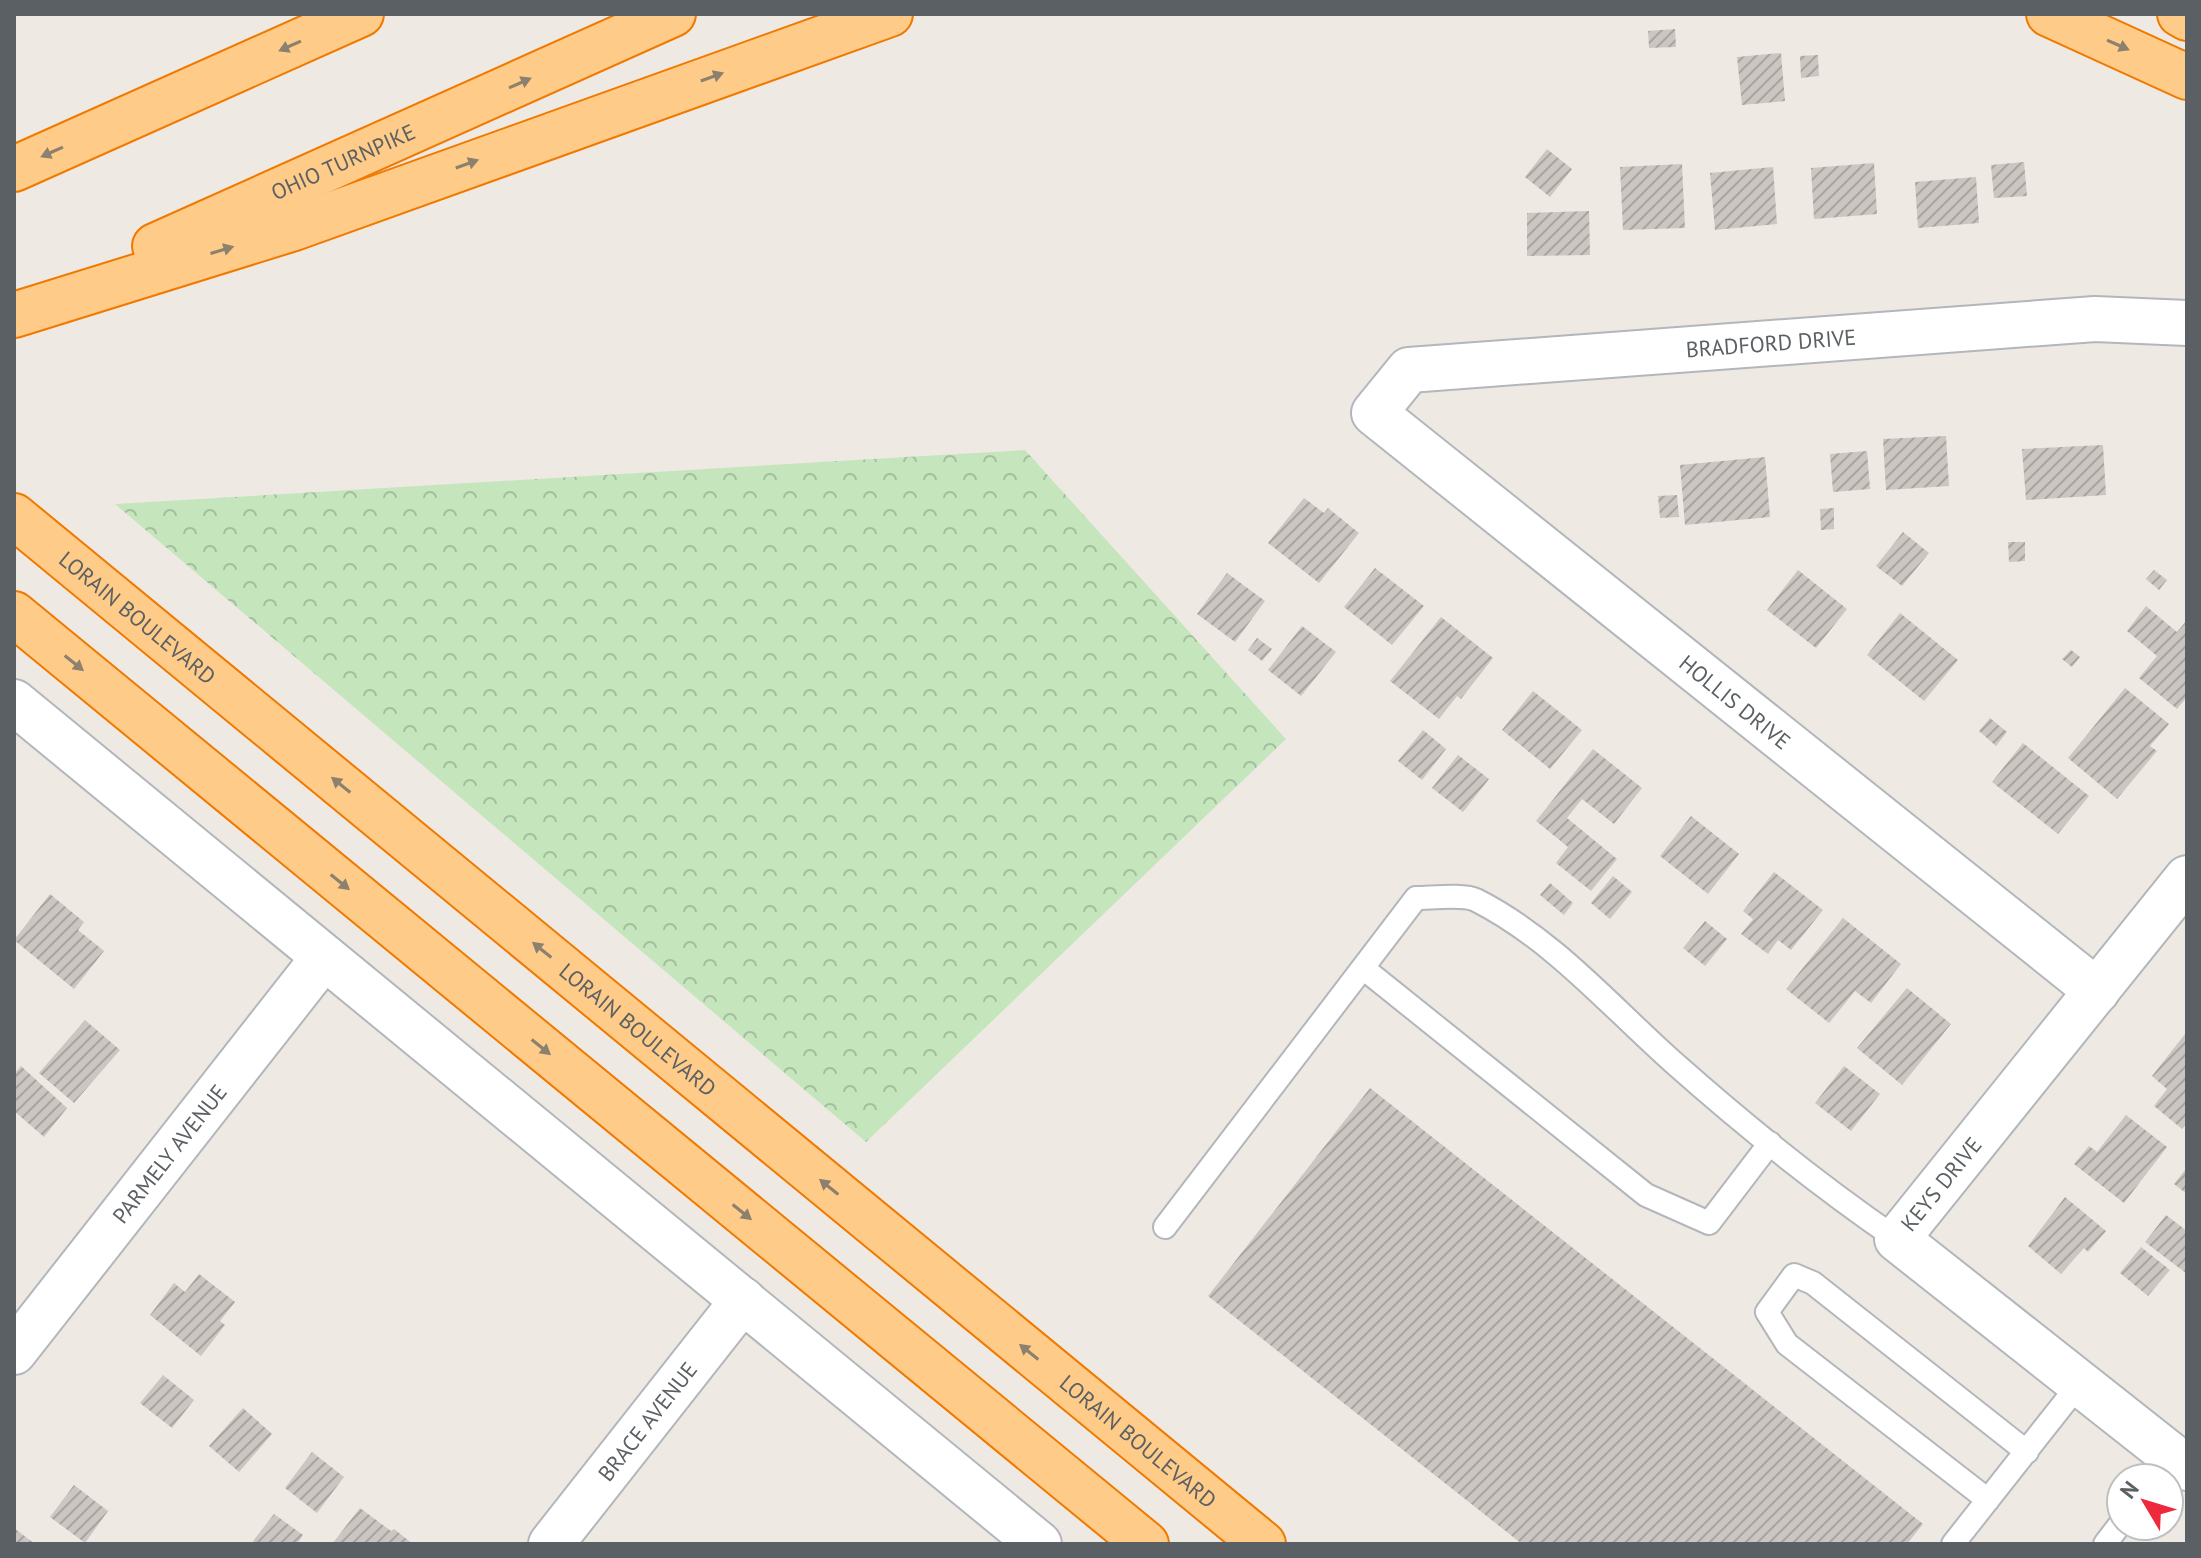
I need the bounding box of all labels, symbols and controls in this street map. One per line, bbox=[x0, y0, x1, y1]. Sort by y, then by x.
one-way arrow bbox=[278, 39, 302, 53]
one-way arrow bbox=[2106, 39, 2130, 52]
one-way arrow bbox=[700, 70, 724, 83]
one-way arrow bbox=[508, 76, 531, 89]
street label: OHIO TURNPIKE bbox=[267, 117, 419, 206]
one-way arrow bbox=[41, 145, 64, 159]
one-way arrow bbox=[455, 157, 479, 170]
one-way arrow bbox=[210, 243, 234, 256]
street label: BRADFORD DRIVE bbox=[1685, 323, 1857, 363]
street label: LORAIN BOULEVARD bbox=[53, 545, 222, 690]
street label: HOLLIS DRIVE bbox=[1674, 649, 1796, 755]
one-way arrow bbox=[64, 654, 84, 671]
one-way arrow bbox=[331, 777, 351, 794]
one-way arrow bbox=[330, 873, 350, 889]
one-way arrow bbox=[532, 942, 552, 959]
street label: LORAIN BOULEVARD bbox=[554, 957, 722, 1102]
one-way arrow bbox=[531, 1038, 551, 1055]
street label: PARMELY AVENUE bbox=[106, 1079, 233, 1229]
street label: KEYS DRIVE bbox=[1894, 1131, 1988, 1237]
one-way arrow bbox=[819, 1179, 839, 1196]
one-way arrow bbox=[731, 1203, 751, 1220]
one-way arrow bbox=[1020, 1344, 1040, 1361]
street label: BRACE AVENUE bbox=[592, 1356, 703, 1487]
street label: LORAIN BOULEVARD bbox=[1054, 1369, 1222, 1514]
north arrow bbox=[2105, 1462, 2185, 1542]
text: N bbox=[2114, 1475, 2145, 1504]

